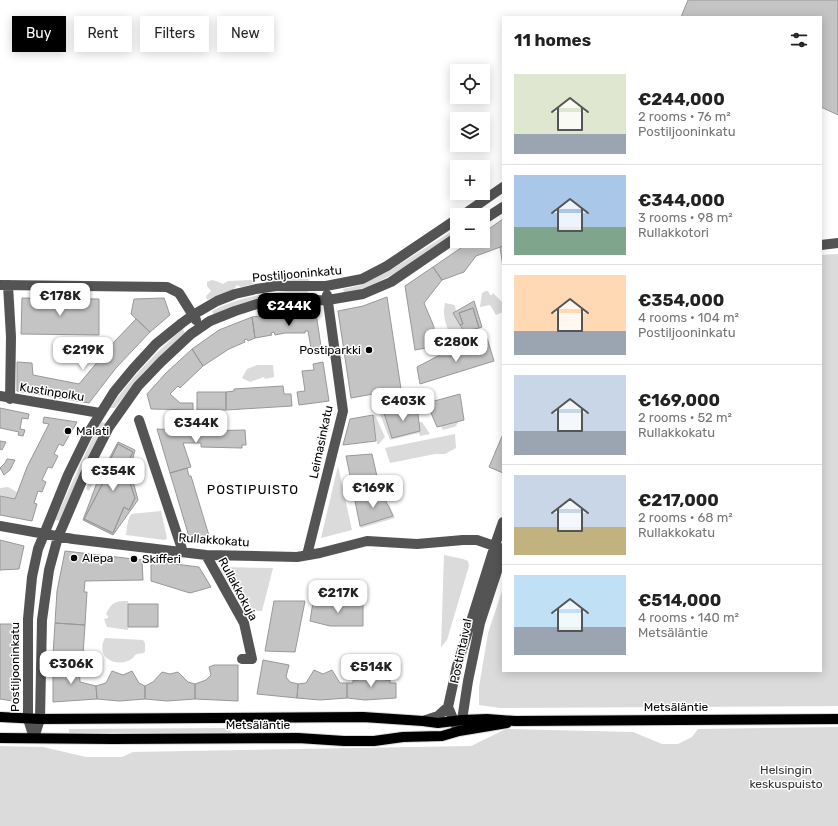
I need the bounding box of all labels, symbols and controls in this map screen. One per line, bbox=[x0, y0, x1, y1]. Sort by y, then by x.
chip: Buy bbox=[12, 16, 66, 52]
chip: Rent bbox=[74, 16, 132, 52]
chip: Filters bbox=[140, 16, 209, 52]
chip: New bbox=[217, 16, 274, 52]
icon: filters bbox=[788, 29, 810, 51]
text: 11 homes bbox=[514, 30, 591, 50]
map controls bbox=[450, 64, 490, 248]
button: locate bbox=[450, 64, 490, 104]
text: €244,000 bbox=[638, 89, 725, 109]
icon: home bbox=[546, 90, 594, 138]
text: 2 rooms · 76 m² bbox=[638, 109, 731, 124]
button: layers bbox=[450, 112, 490, 152]
text: Postiljooninkatu bbox=[638, 124, 735, 139]
button: + bbox=[450, 160, 490, 200]
text: €344,000 bbox=[638, 190, 725, 210]
icon: home bbox=[546, 191, 594, 239]
button: − bbox=[450, 208, 490, 248]
text: 3 rooms · 98 m² bbox=[638, 210, 733, 225]
text: Rullakkotori bbox=[638, 225, 709, 240]
street label: Postiljooninkatu bbox=[252, 263, 342, 285]
pin: €178K bbox=[32, 283, 88, 317]
text: €178K bbox=[39, 288, 81, 303]
text: €354,000 bbox=[638, 290, 724, 310]
icon: home bbox=[546, 291, 594, 339]
pin: €244K bbox=[261, 293, 317, 327]
text: €244K bbox=[267, 298, 311, 313]
text: 4 rooms · 104 m² bbox=[638, 310, 739, 325]
text: Postiljooninkatu bbox=[638, 325, 735, 340]
pin: €280K bbox=[428, 329, 484, 363]
text: €280K bbox=[434, 334, 478, 349]
pin: €219K bbox=[55, 337, 111, 371]
text: €219K bbox=[62, 342, 104, 357]
place label: Postiparkki bbox=[299, 343, 361, 357]
marker: Postiparkki bbox=[364, 345, 374, 355]
street label: Kustinpolku bbox=[19, 380, 85, 404]
pin: €403K bbox=[375, 388, 431, 422]
text: €169,000 bbox=[638, 390, 720, 410]
icon: home bbox=[546, 391, 594, 439]
text: €403K bbox=[380, 393, 426, 408]
street label: Leimasinkatu bbox=[306, 404, 336, 480]
pin: €344K bbox=[168, 410, 224, 444]
text: 2 rooms · 52 m² bbox=[638, 410, 732, 425]
text: €344K bbox=[173, 415, 219, 430]
place label: Malati bbox=[76, 424, 109, 438]
text: Rullakkokatu bbox=[638, 425, 715, 440]
marker: Malati bbox=[63, 426, 73, 436]
pin: €354K bbox=[85, 458, 141, 492]
text: €354K bbox=[91, 463, 135, 478]
pin: €169K bbox=[345, 475, 401, 509]
text: €169K bbox=[352, 480, 394, 495]
district label: POSTIPUISTO bbox=[207, 482, 299, 497]
text: €217,000 bbox=[638, 490, 719, 510]
icon: home bbox=[546, 491, 594, 539]
text: 2 rooms · 68 m² bbox=[638, 510, 733, 525]
text: Rullakkokatu bbox=[638, 525, 715, 540]
street label: Rullakkokatu bbox=[178, 531, 250, 549]
place label: Alepa bbox=[82, 551, 113, 565]
place label: Skifferi bbox=[142, 552, 181, 566]
marker: Alepa bbox=[69, 553, 79, 563]
marker: Skifferi bbox=[129, 554, 139, 564]
street label: Rullakkokuja bbox=[215, 555, 261, 623]
pin: €217K bbox=[310, 580, 366, 614]
text: €217K bbox=[317, 585, 359, 600]
text: €514,000 bbox=[638, 590, 721, 610]
icon: home bbox=[546, 591, 594, 639]
text: 4 rooms · 140 m² bbox=[638, 610, 739, 625]
street label: Postintaival bbox=[447, 617, 475, 685]
street label: Postiljooninkatu bbox=[8, 622, 22, 712]
text: Metsäläntie bbox=[638, 625, 708, 640]
pin: €306K bbox=[43, 651, 99, 685]
pin: €514K bbox=[343, 654, 399, 688]
text: €306K bbox=[49, 656, 93, 671]
text: €514K bbox=[350, 659, 392, 674]
street label: Metsäläntie bbox=[644, 700, 709, 714]
street label: Metsäläntie bbox=[226, 718, 291, 732]
park label: Helsingin keskuspuisto bbox=[749, 763, 823, 791]

